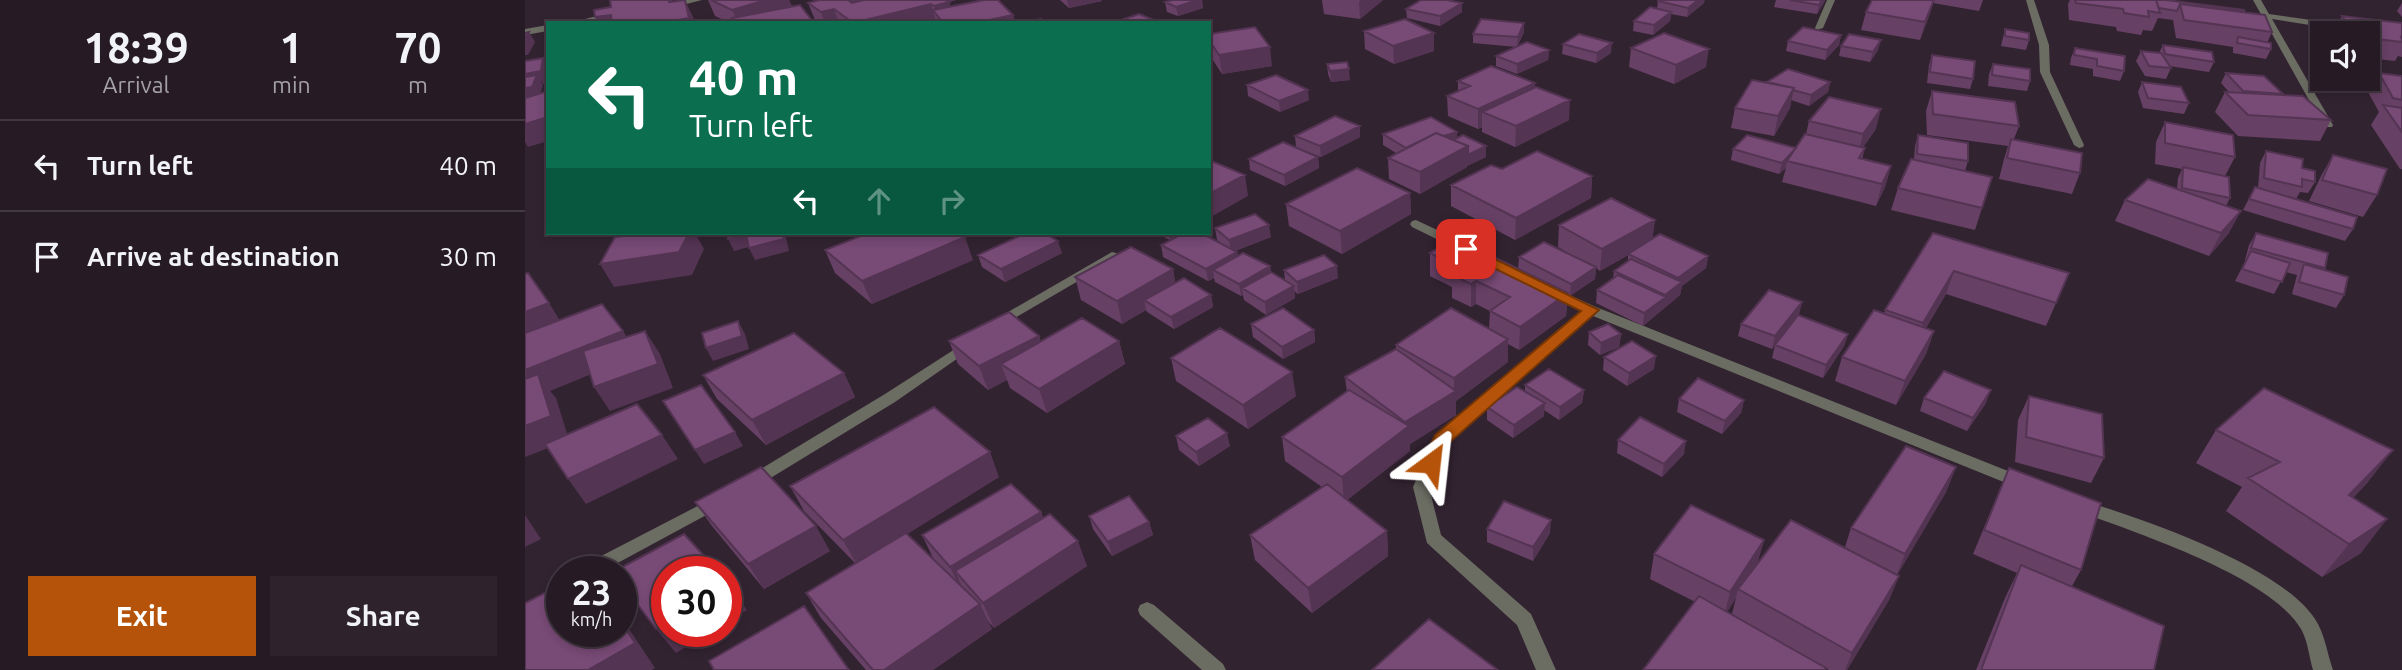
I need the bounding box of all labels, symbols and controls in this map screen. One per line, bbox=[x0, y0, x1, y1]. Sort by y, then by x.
map controls bbox=[2310, 21, 2380, 91]
button: sound bbox=[2310, 21, 2380, 91]
text: 18:39 bbox=[83, 24, 189, 71]
text: 1 bbox=[280, 24, 303, 71]
text: 70 bbox=[394, 24, 442, 71]
icon: left bbox=[574, 49, 665, 140]
text: 40 m bbox=[689, 49, 798, 104]
text: Arrival bbox=[103, 72, 170, 97]
text: min bbox=[272, 72, 311, 97]
text: m bbox=[408, 72, 428, 97]
text: Turn left bbox=[689, 107, 813, 143]
icon: left bbox=[28, 147, 66, 185]
text: Turn left bbox=[87, 151, 193, 180]
text: 40 m bbox=[439, 151, 497, 180]
icon: left bbox=[787, 182, 825, 220]
icon: ahead bbox=[860, 182, 898, 220]
icon: right bbox=[933, 182, 971, 220]
pin bbox=[1436, 219, 1496, 279]
icon: arrive bbox=[1447, 230, 1485, 268]
icon: arrive bbox=[28, 238, 66, 276]
text: Arrive at destination bbox=[87, 242, 340, 271]
text: 30 m bbox=[439, 242, 497, 271]
position arrow bbox=[1394, 426, 1468, 500]
speed limit sign: 30 bbox=[651, 556, 742, 647]
text: 23 bbox=[572, 572, 611, 612]
button: Exit bbox=[28, 576, 256, 656]
button: Share bbox=[270, 576, 497, 656]
text: km/h bbox=[571, 609, 612, 629]

